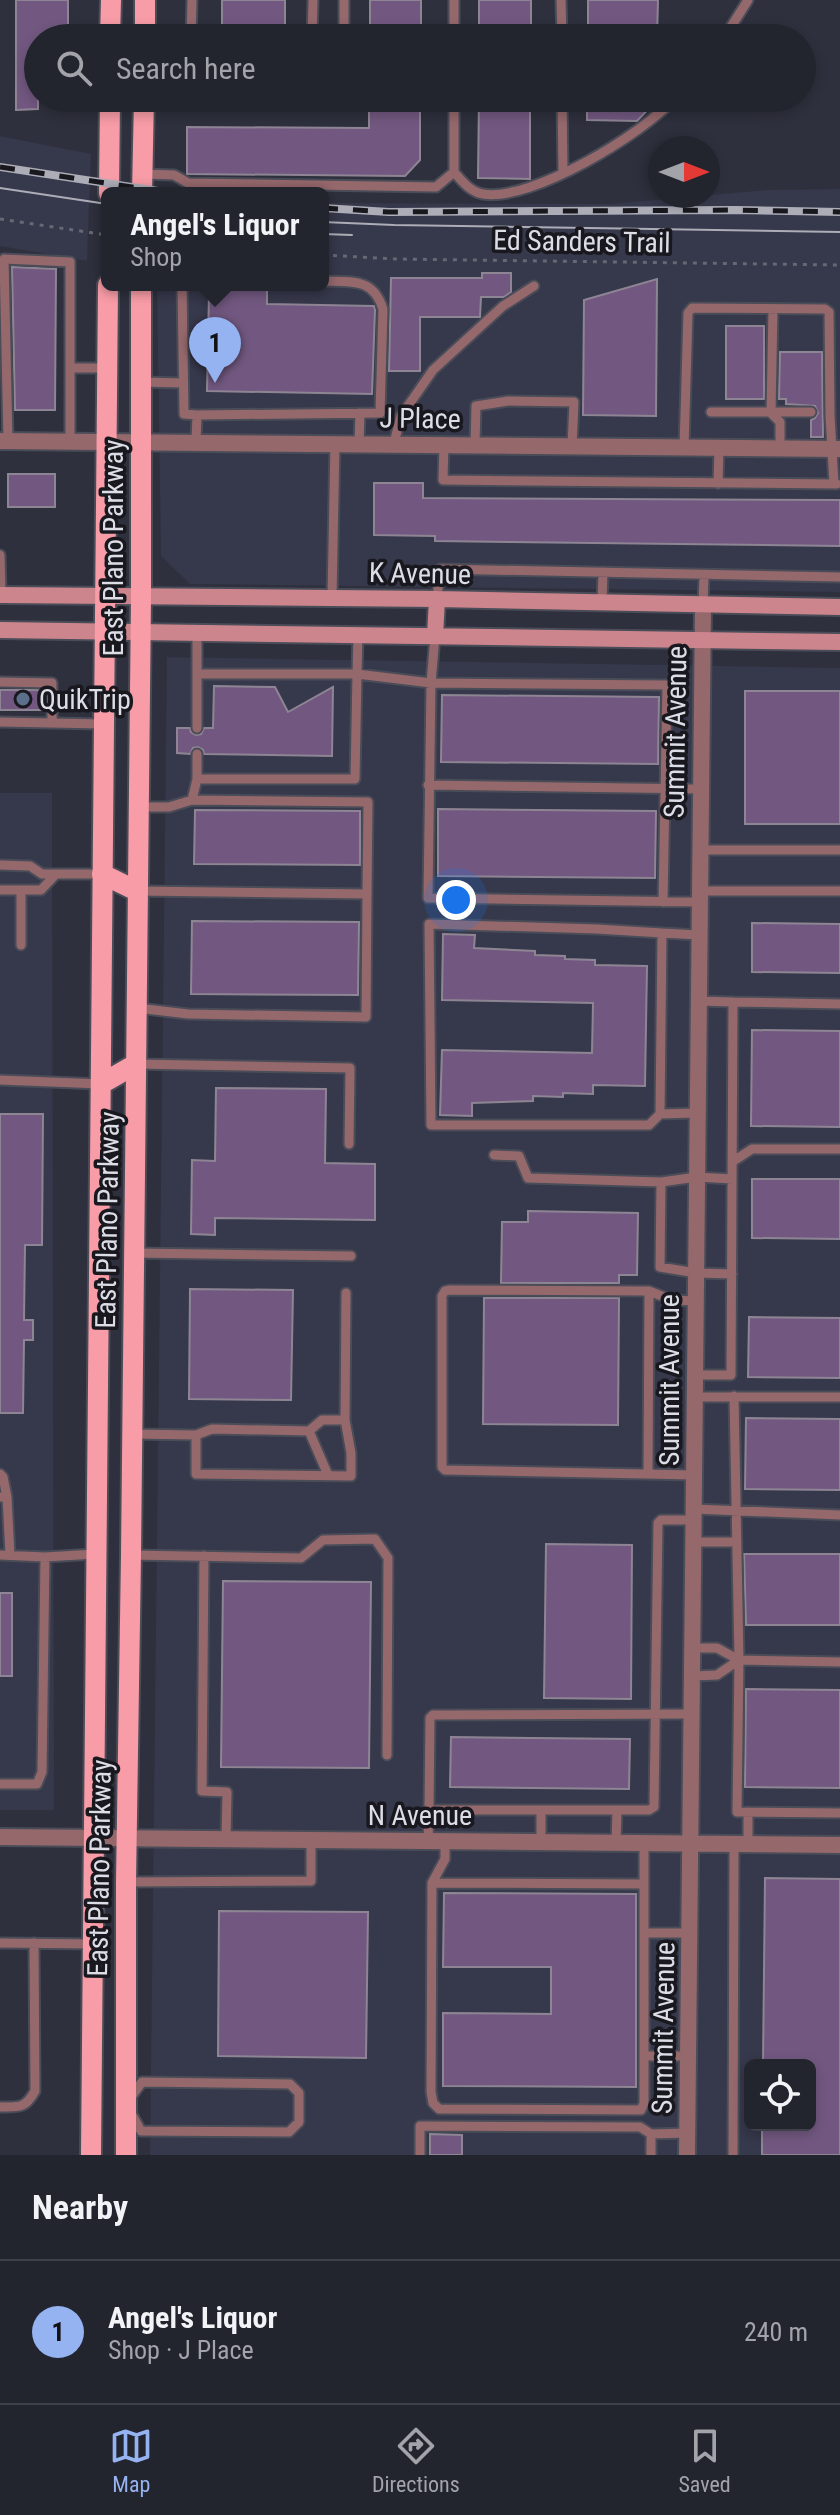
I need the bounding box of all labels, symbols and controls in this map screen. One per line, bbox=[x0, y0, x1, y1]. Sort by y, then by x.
search box bbox=[24, 24, 816, 112]
icon: search bbox=[52, 46, 96, 90]
text: Search here bbox=[116, 51, 256, 86]
north arrow bbox=[648, 136, 720, 208]
popup bbox=[101, 187, 329, 291]
text: Angel's Liquor bbox=[130, 207, 300, 242]
street label: Ed Sanders Trail bbox=[493, 223, 671, 260]
text: Shop bbox=[130, 242, 182, 272]
pin: 1 bbox=[189, 317, 241, 383]
street label: J Place bbox=[379, 401, 461, 436]
street label: East Plano Parkway bbox=[97, 439, 130, 657]
street label: K Avenue bbox=[369, 556, 471, 591]
street label: Summit Avenue bbox=[658, 646, 693, 818]
place label: QuikTrip bbox=[39, 683, 131, 716]
marker: QuikTrip bbox=[14, 690, 32, 708]
your location bbox=[436, 880, 476, 920]
street label: East Plano Parkway bbox=[89, 1111, 126, 1329]
street label: Summit Avenue bbox=[653, 1294, 686, 1466]
street label: East Plano Parkway bbox=[81, 1759, 118, 1977]
street label: N Avenue bbox=[368, 1799, 472, 1832]
street label: Summit Avenue bbox=[646, 1942, 681, 2114]
map controls bbox=[744, 2059, 816, 2131]
button: locate bbox=[744, 2059, 816, 2131]
text: Nearby bbox=[32, 2187, 128, 2227]
text: Angel's Liquor bbox=[108, 2300, 277, 2335]
text: 1 bbox=[51, 2317, 65, 2347]
text: 240 m bbox=[744, 2317, 808, 2347]
text: Shop · J Place bbox=[108, 2335, 254, 2365]
tab: Map bbox=[109, 2424, 153, 2497]
tab: Directions bbox=[372, 2424, 460, 2497]
tab: Saved bbox=[678, 2424, 731, 2497]

